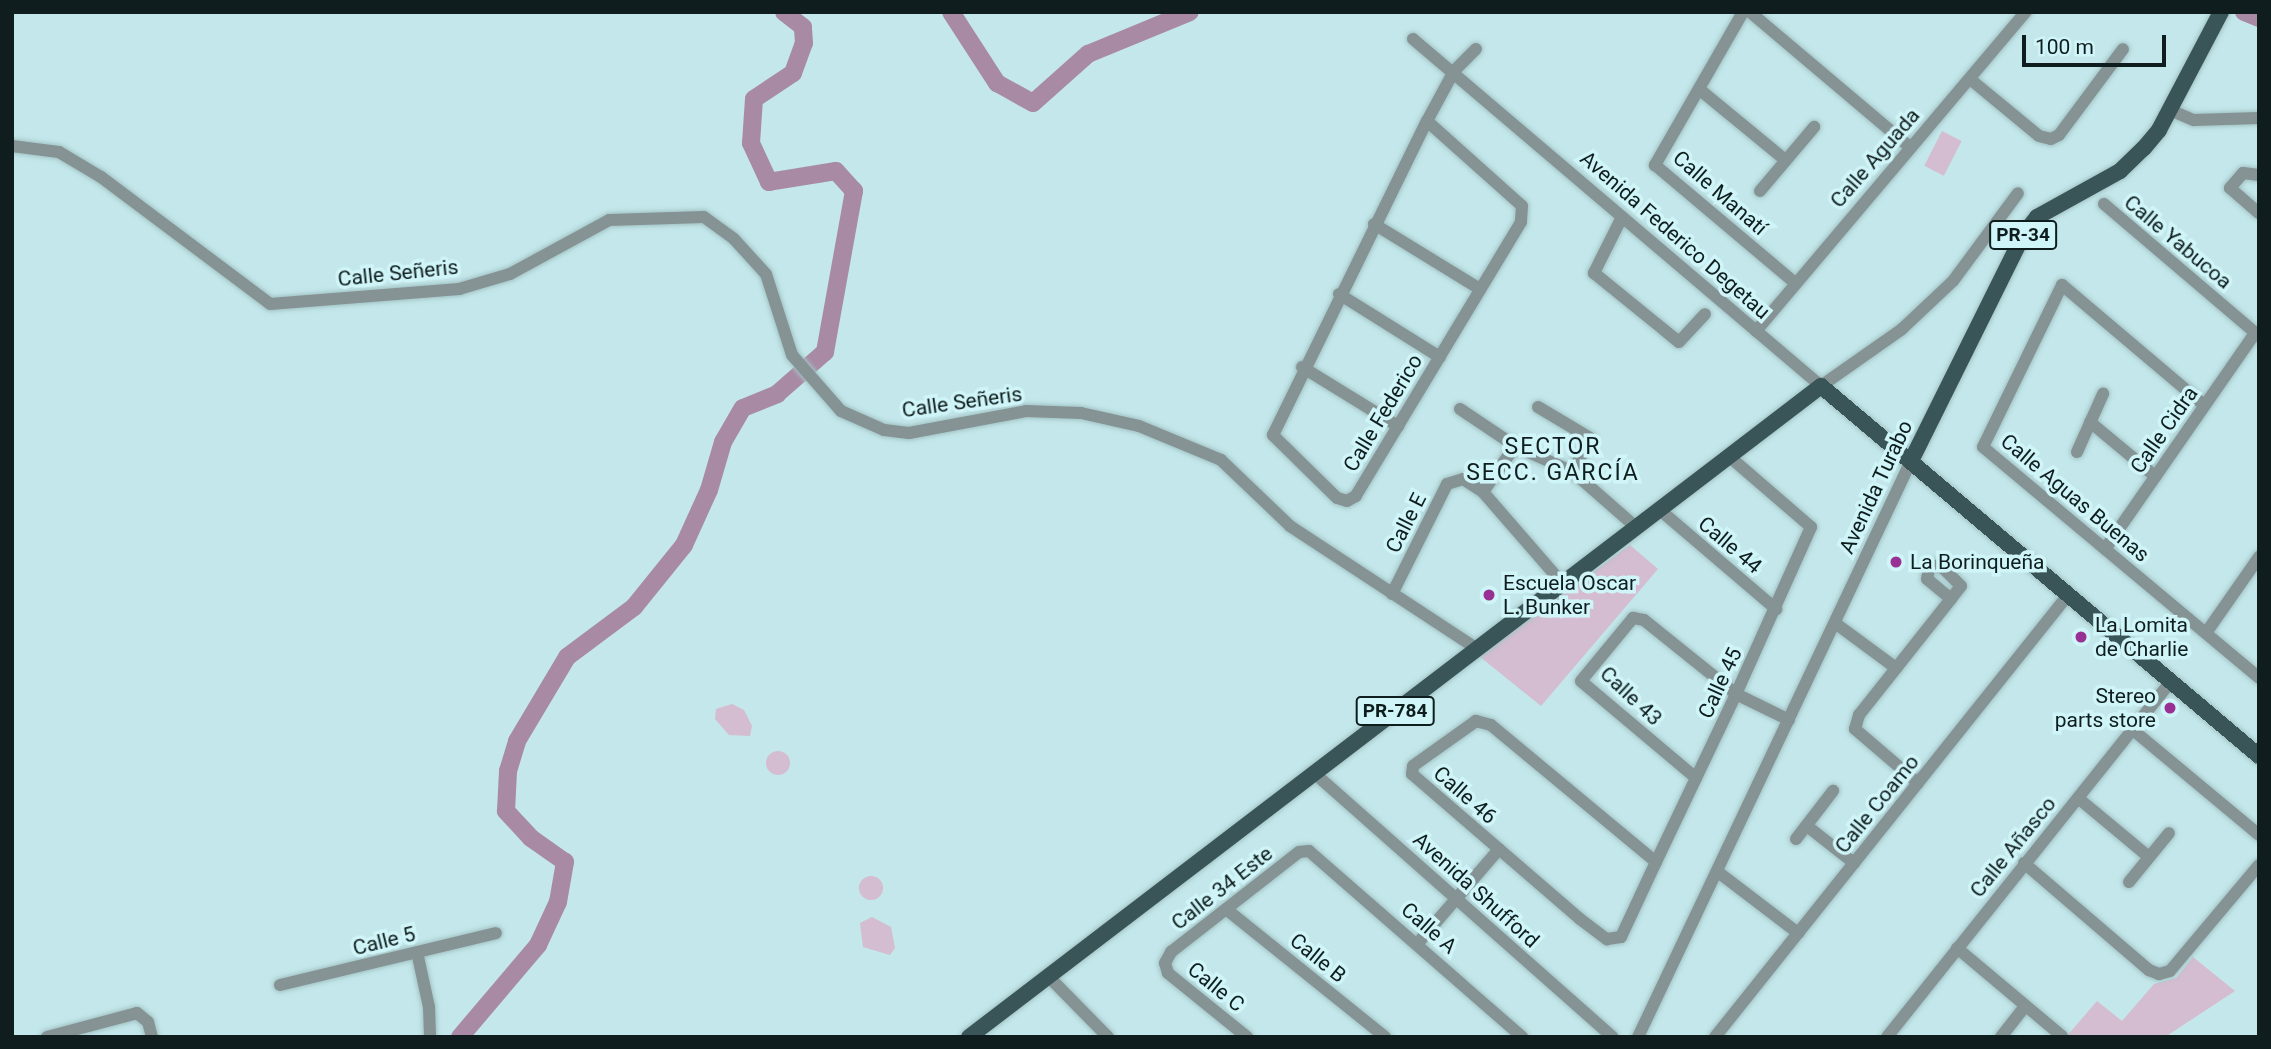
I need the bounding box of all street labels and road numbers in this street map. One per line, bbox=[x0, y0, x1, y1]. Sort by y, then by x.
street label: Calle Aguada bbox=[1825, 103, 1925, 213]
street label: Calle Manatí bbox=[1668, 145, 1772, 241]
street label: Avenida Federico Degetau bbox=[1575, 146, 1775, 324]
street label: Calle Yabucoa bbox=[2119, 190, 2237, 294]
road number: PR-34 bbox=[1988, 219, 2058, 250]
street label: Calle Señeris bbox=[336, 254, 460, 292]
street label: Calle Federico bbox=[1338, 350, 1428, 476]
street label: Calle Señeris bbox=[900, 381, 1024, 423]
street label: Calle Cidra bbox=[2125, 382, 2203, 478]
street label: Avenida Turabo bbox=[1834, 416, 1918, 558]
street label: Calle Aguas Buenas bbox=[1996, 429, 2154, 567]
street label: Calle E bbox=[1380, 489, 1432, 557]
street label: Calle 44 bbox=[1693, 511, 1767, 579]
street label: Calle 45 bbox=[1693, 644, 1747, 722]
street label: Calle 43 bbox=[1595, 661, 1667, 731]
road number: PR-784 bbox=[1355, 696, 1435, 726]
street label: Calle Coamo bbox=[1830, 750, 1924, 858]
street label: Calle 46 bbox=[1428, 761, 1502, 829]
street label: Calle Añasco bbox=[1965, 792, 2061, 902]
street label: Avenida Shufford bbox=[1408, 827, 1544, 953]
street label: Calle 34 Este bbox=[1166, 841, 1278, 935]
street label: Calle A bbox=[1396, 897, 1462, 959]
street label: Calle 5 bbox=[350, 921, 418, 961]
street label: Calle B bbox=[1285, 928, 1351, 988]
street label: Calle C bbox=[1183, 957, 1249, 1017]

